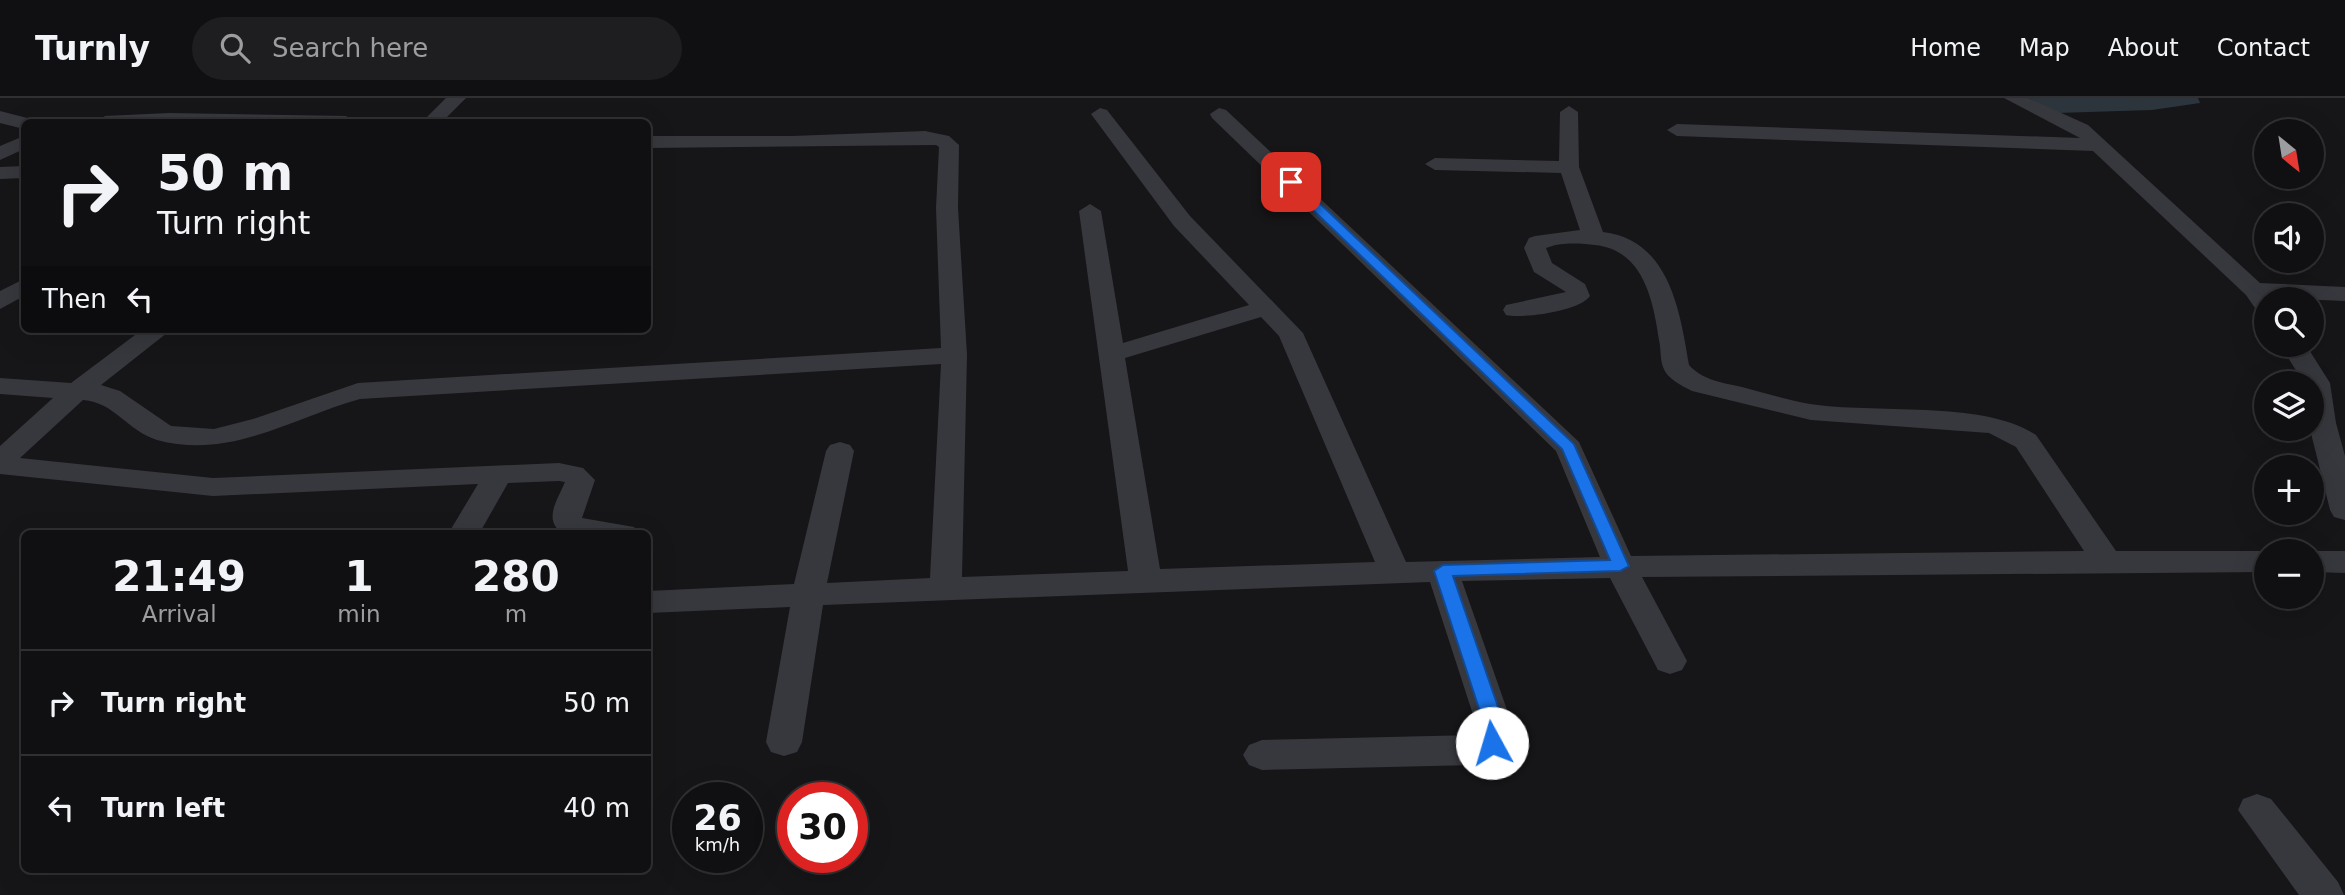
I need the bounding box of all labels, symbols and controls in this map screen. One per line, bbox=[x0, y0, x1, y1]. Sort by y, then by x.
search box bbox=[192, 17, 682, 80]
text: Turnly bbox=[35, 29, 150, 68]
icon: search bbox=[216, 29, 254, 67]
text: Search here bbox=[272, 33, 428, 63]
text: Home bbox=[1910, 34, 1981, 62]
text: Map bbox=[2019, 34, 2070, 62]
text: About bbox=[2108, 34, 2179, 62]
text: Contact bbox=[2217, 34, 2310, 62]
north arrow bbox=[2254, 119, 2324, 189]
map controls bbox=[2254, 119, 2324, 609]
text: 50 m bbox=[157, 145, 293, 202]
icon: right bbox=[42, 147, 133, 238]
pin bbox=[1261, 152, 1321, 212]
icon: arrive bbox=[1272, 163, 1310, 201]
button: sound bbox=[2254, 203, 2324, 273]
text: Turn right bbox=[157, 204, 310, 242]
icon: left bbox=[121, 280, 159, 318]
text: Then bbox=[42, 284, 107, 314]
button: search bbox=[2254, 287, 2324, 357]
button: layers bbox=[2254, 371, 2324, 441]
button: + bbox=[2254, 455, 2324, 525]
button: − bbox=[2254, 539, 2324, 609]
text: 21:49 bbox=[112, 552, 246, 601]
text: 1 bbox=[344, 552, 374, 601]
text: 280 bbox=[472, 552, 560, 601]
text: Arrival bbox=[142, 601, 217, 627]
text: min bbox=[337, 601, 381, 627]
text: m bbox=[505, 601, 527, 627]
icon: right bbox=[42, 684, 80, 722]
text: Turn right bbox=[101, 688, 246, 718]
text: 50 m bbox=[563, 688, 630, 718]
position arrow bbox=[1455, 706, 1529, 780]
speed limit sign: 30 bbox=[777, 782, 868, 873]
icon: left bbox=[42, 789, 80, 827]
text: Turn left bbox=[101, 793, 225, 823]
text: 40 m bbox=[563, 793, 630, 823]
text: 26 bbox=[693, 798, 742, 838]
text: km/h bbox=[695, 834, 740, 855]

